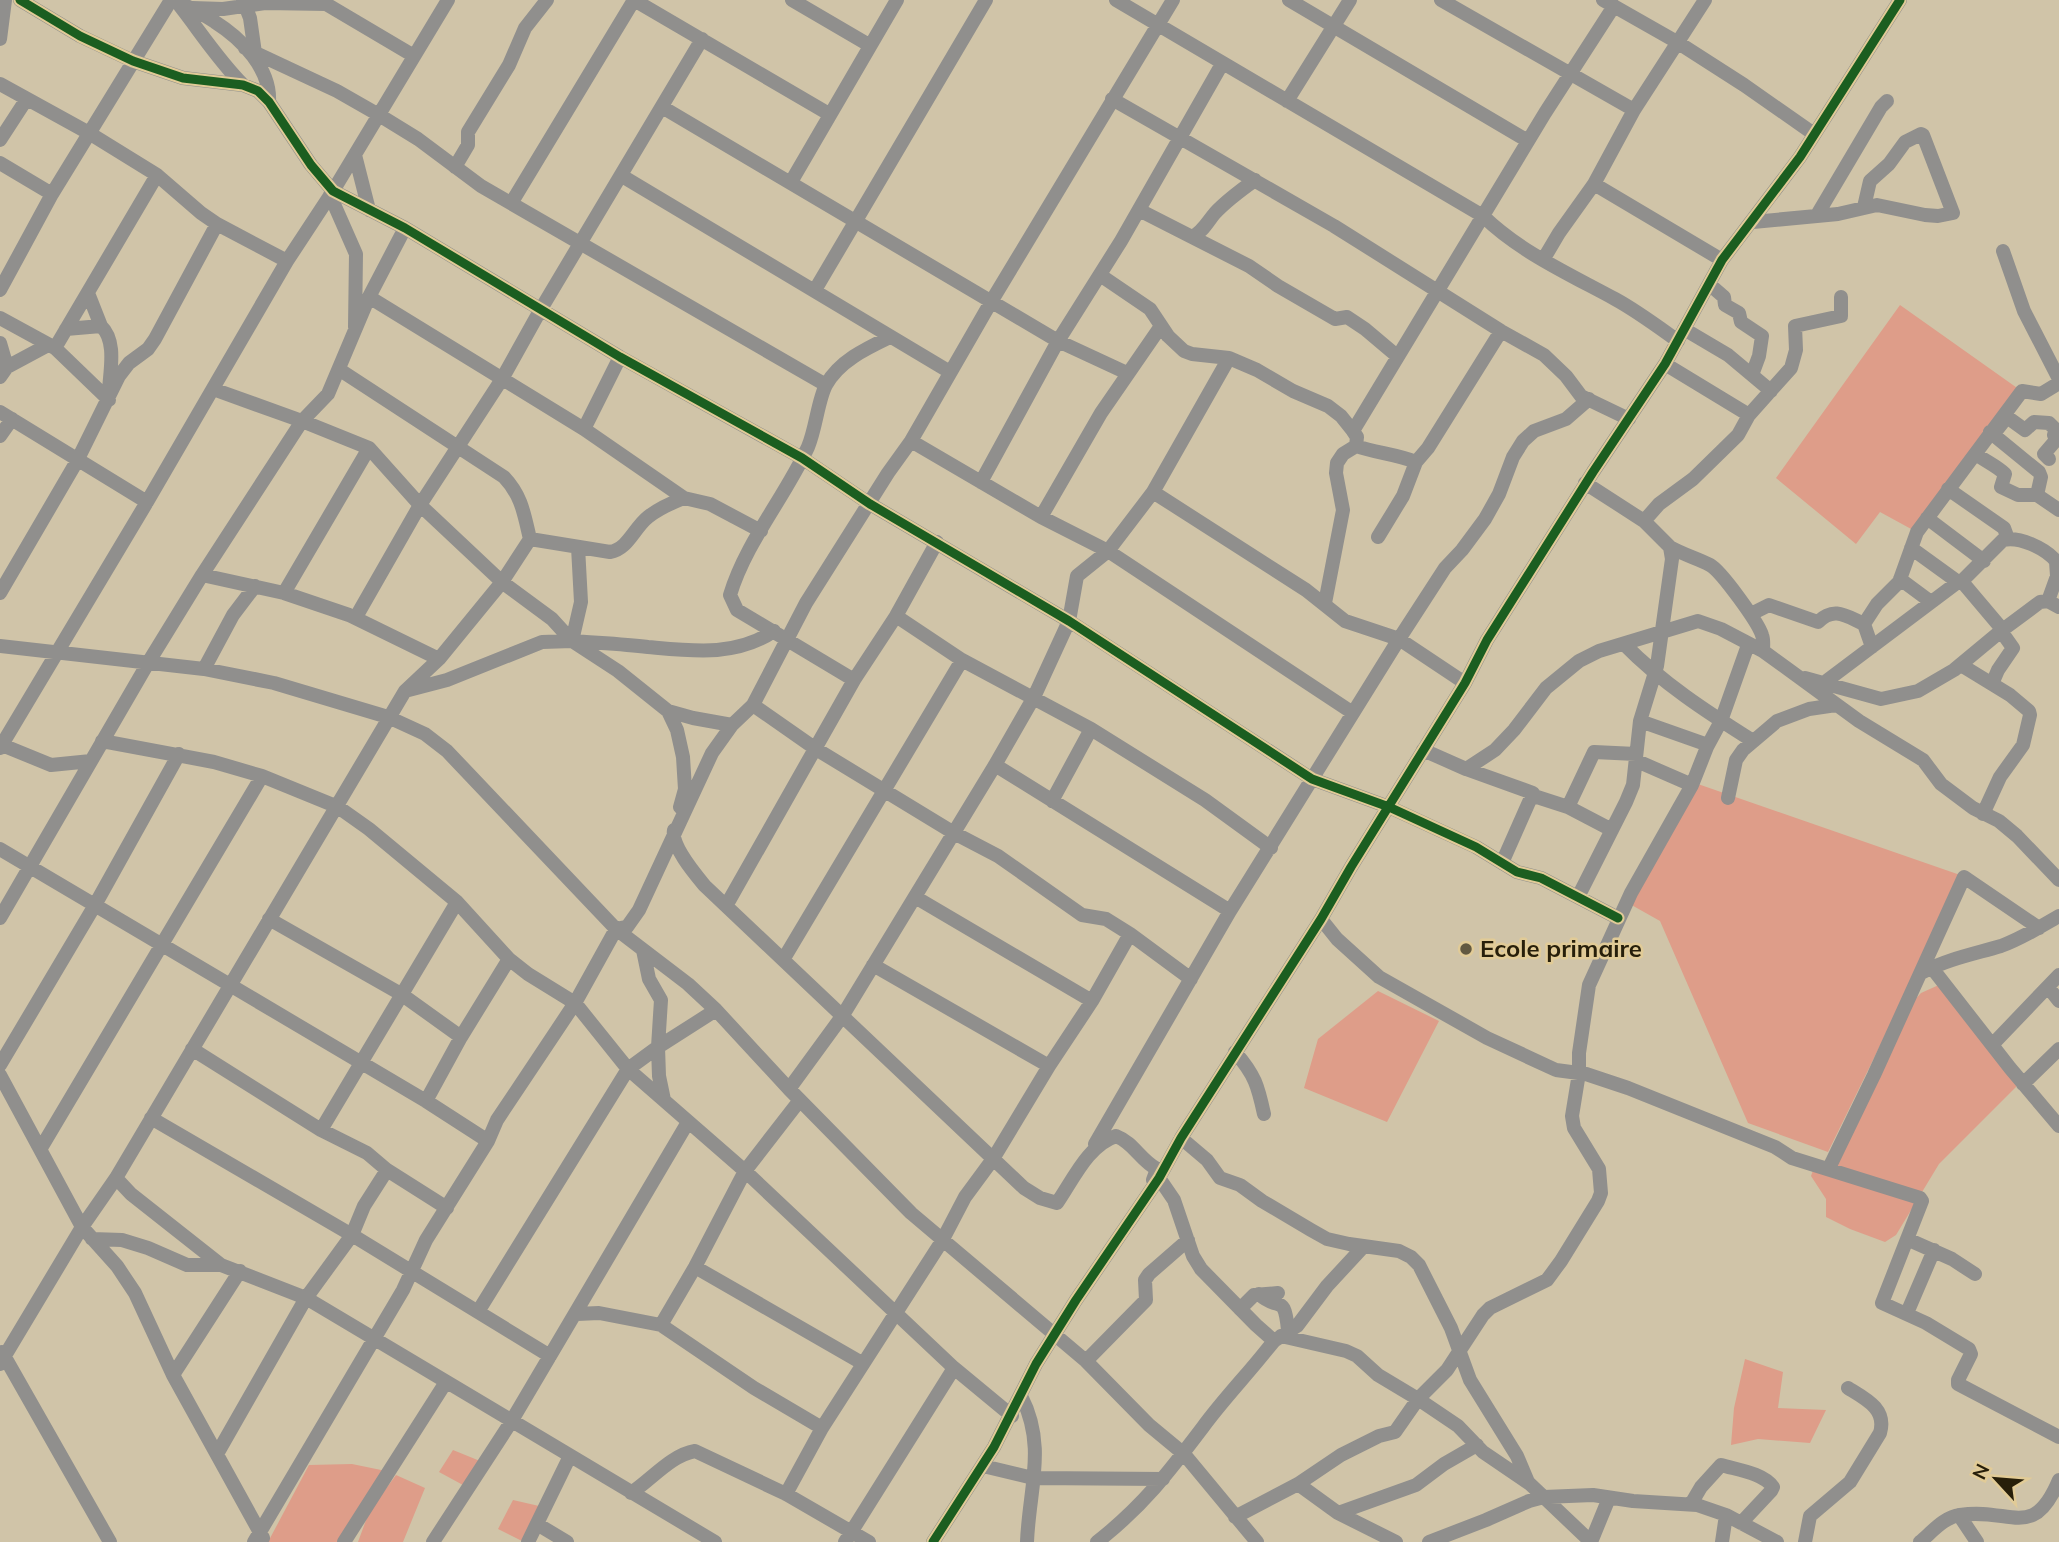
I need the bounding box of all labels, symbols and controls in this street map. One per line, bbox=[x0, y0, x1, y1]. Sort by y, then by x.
place label: Ecole primaire bbox=[1480, 933, 1642, 963]
marker: Ecole primaire bbox=[1458, 941, 1474, 957]
north arrow bbox=[1961, 1444, 2031, 1514]
text: N bbox=[1967, 1460, 1995, 1483]

